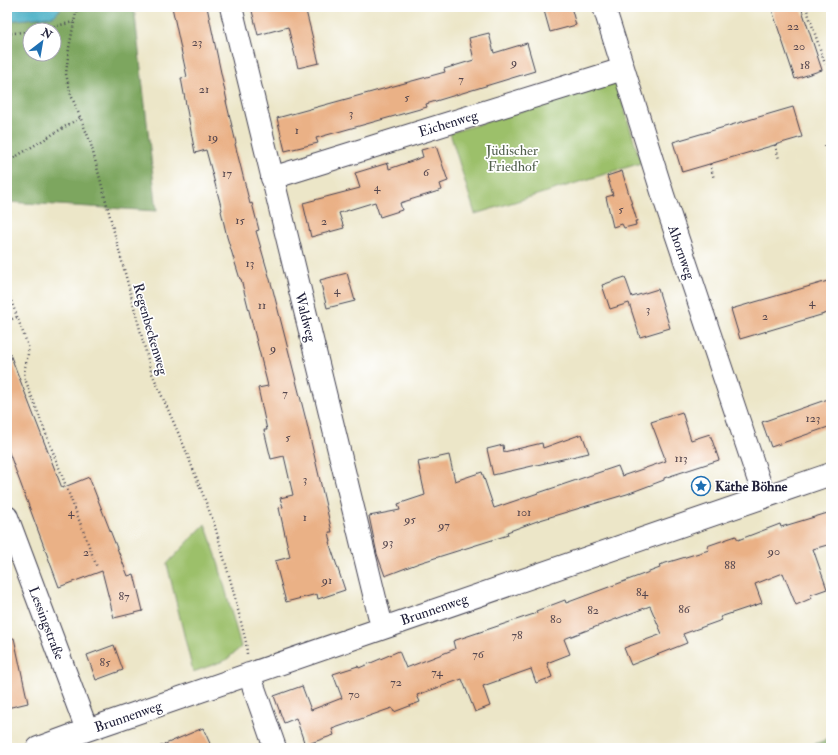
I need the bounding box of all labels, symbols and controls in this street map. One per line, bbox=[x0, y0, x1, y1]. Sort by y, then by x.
house number: 22 bbox=[787, 19, 799, 34]
north arrow bbox=[22, 22, 62, 62]
text: N bbox=[38, 25, 55, 43]
house number: 23 bbox=[192, 35, 202, 50]
house number: 20 bbox=[793, 39, 805, 54]
house number: 9 bbox=[510, 55, 517, 70]
house number: 18 bbox=[800, 58, 810, 73]
house number: 7 bbox=[458, 72, 464, 87]
house number: 21 bbox=[199, 82, 209, 97]
house number: 5 bbox=[404, 90, 410, 105]
house number: 3 bbox=[349, 106, 353, 121]
street label: Eichenweg bbox=[417, 106, 481, 141]
house number: 1 bbox=[295, 123, 299, 138]
house number: 19 bbox=[208, 130, 218, 145]
park label: Jüdischer Friedhof bbox=[485, 142, 539, 175]
house number: 6 bbox=[423, 165, 430, 180]
house number: 17 bbox=[222, 166, 232, 181]
house number: 4 bbox=[374, 180, 381, 195]
house number: 5 bbox=[618, 202, 624, 217]
house number: 15 bbox=[235, 213, 245, 228]
house number: 2 bbox=[321, 214, 327, 229]
street label: Ahornweg bbox=[664, 222, 699, 283]
house number: 13 bbox=[246, 256, 254, 271]
street label: Regenbeckenweg bbox=[129, 281, 172, 378]
house number: 4 bbox=[334, 283, 341, 298]
street label: Waldweg bbox=[291, 290, 320, 345]
house number: 4 bbox=[809, 295, 816, 310]
house number: 11 bbox=[258, 298, 266, 313]
house number: 3 bbox=[646, 302, 650, 317]
house number: 2 bbox=[762, 309, 768, 324]
house number: 9 bbox=[269, 341, 276, 356]
house number: 7 bbox=[282, 386, 288, 401]
house number: 123 bbox=[806, 411, 820, 426]
house number: 5 bbox=[285, 430, 291, 445]
house number: 113 bbox=[674, 451, 688, 466]
house number: 3 bbox=[303, 472, 307, 487]
place icon: Käthe Böhne bbox=[690, 475, 712, 497]
place label: Käthe Böhne bbox=[715, 478, 788, 495]
house number: 4 bbox=[68, 505, 75, 520]
house number: 101 bbox=[517, 505, 531, 520]
house number: 1 bbox=[303, 510, 307, 525]
house number: 95 bbox=[403, 512, 416, 527]
house number: 97 bbox=[437, 518, 450, 533]
house number: 93 bbox=[382, 535, 393, 550]
house number: 90 bbox=[767, 544, 780, 559]
house number: 2 bbox=[83, 545, 89, 560]
house number: 88 bbox=[724, 558, 736, 573]
house number: 91 bbox=[321, 573, 332, 588]
street label: Lessingstraße bbox=[25, 584, 68, 662]
house number: 84 bbox=[636, 585, 649, 600]
house number: 87 bbox=[118, 589, 130, 604]
street label: Brunnenweg bbox=[398, 590, 471, 629]
house number: 86 bbox=[678, 602, 691, 617]
house number: 82 bbox=[587, 603, 599, 618]
house number: 80 bbox=[550, 612, 562, 627]
house number: 78 bbox=[511, 628, 523, 643]
house number: 76 bbox=[472, 647, 485, 662]
house number: 85 bbox=[100, 655, 111, 670]
house number: 74 bbox=[431, 665, 443, 680]
house number: 72 bbox=[390, 675, 402, 690]
house number: 70 bbox=[348, 687, 360, 702]
street label: Brunnenweg bbox=[92, 697, 165, 736]

